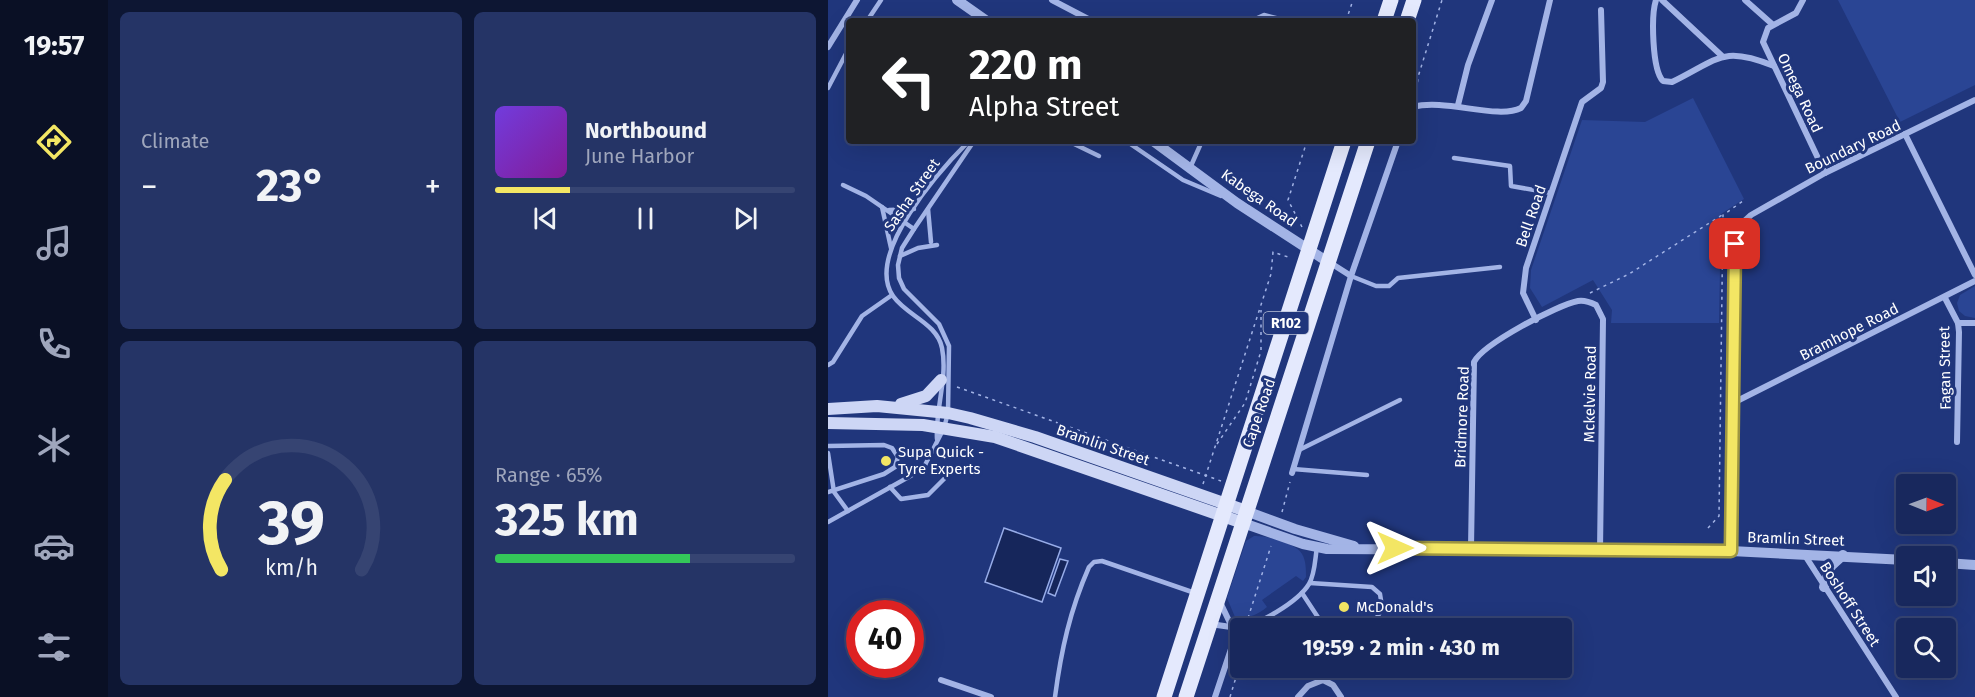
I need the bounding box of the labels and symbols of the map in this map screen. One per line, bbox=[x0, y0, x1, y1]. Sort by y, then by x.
street label: Omega Road bbox=[1774, 50, 1826, 136]
street label: Boundary Road bbox=[1802, 116, 1904, 178]
street label: Sasha Street bbox=[880, 155, 944, 235]
street label: Kabega Road bbox=[1218, 165, 1300, 231]
street label: Bell Road bbox=[1512, 183, 1550, 249]
pin bbox=[1709, 218, 1760, 269]
street label: Bramhope Road bbox=[1797, 299, 1901, 365]
road number: R102 bbox=[1264, 312, 1308, 334]
street label: Fagan Street bbox=[1935, 325, 1955, 410]
street label: Mckelvie Road bbox=[1580, 345, 1600, 443]
street label: Bridmore Road bbox=[1451, 366, 1473, 468]
street label: Cape Road bbox=[1239, 376, 1279, 450]
street label: Bramlin Street bbox=[1054, 421, 1153, 470]
place label: Supa Quick - Tyre Experts bbox=[898, 443, 984, 478]
marker: Supa Quick - Tyre Experts bbox=[879, 454, 893, 468]
north arrow bbox=[1896, 474, 1956, 534]
position arrow bbox=[1363, 516, 1427, 580]
street label: Bramlin Street bbox=[1747, 528, 1846, 550]
street label: Boshoff Street bbox=[1816, 558, 1884, 650]
place label: McDonald's bbox=[1356, 598, 1434, 616]
speed limit sign: 40 bbox=[846, 600, 924, 678]
marker: McDonald's bbox=[1337, 600, 1351, 614]

